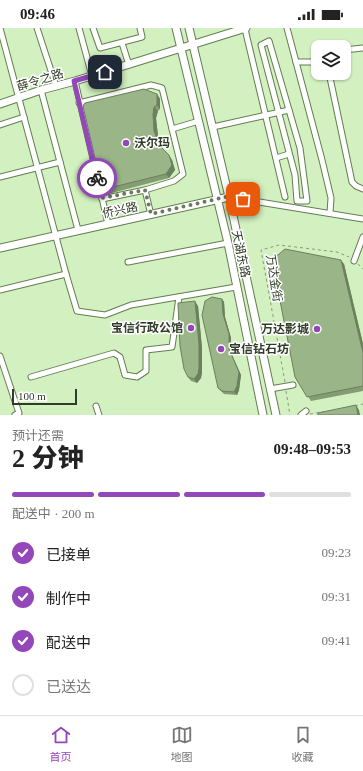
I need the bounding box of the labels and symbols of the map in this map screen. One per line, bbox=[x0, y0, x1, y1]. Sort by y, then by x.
pin bbox=[88, 55, 122, 89]
street label: 薛令之路 bbox=[15, 66, 65, 94]
place label: 沃尔玛 bbox=[134, 136, 170, 150]
marker: 沃尔玛 bbox=[121, 138, 131, 148]
courier bbox=[77, 158, 117, 198]
pin bbox=[226, 182, 260, 216]
street label: 侨兴路 bbox=[101, 199, 139, 221]
street label: 天湖东路 bbox=[229, 229, 253, 279]
street label: 万达金街 bbox=[263, 253, 285, 303]
place label: 宝信行政公馆 bbox=[111, 321, 183, 335]
place label: 万达影城 bbox=[261, 322, 309, 336]
marker: 宝信行政公馆 bbox=[186, 323, 196, 333]
marker: 万达影城 bbox=[312, 324, 322, 334]
place label: 宝信钻石坊 bbox=[229, 342, 289, 356]
marker: 宝信钻石坊 bbox=[216, 344, 226, 354]
scale bar bbox=[12, 387, 77, 406]

